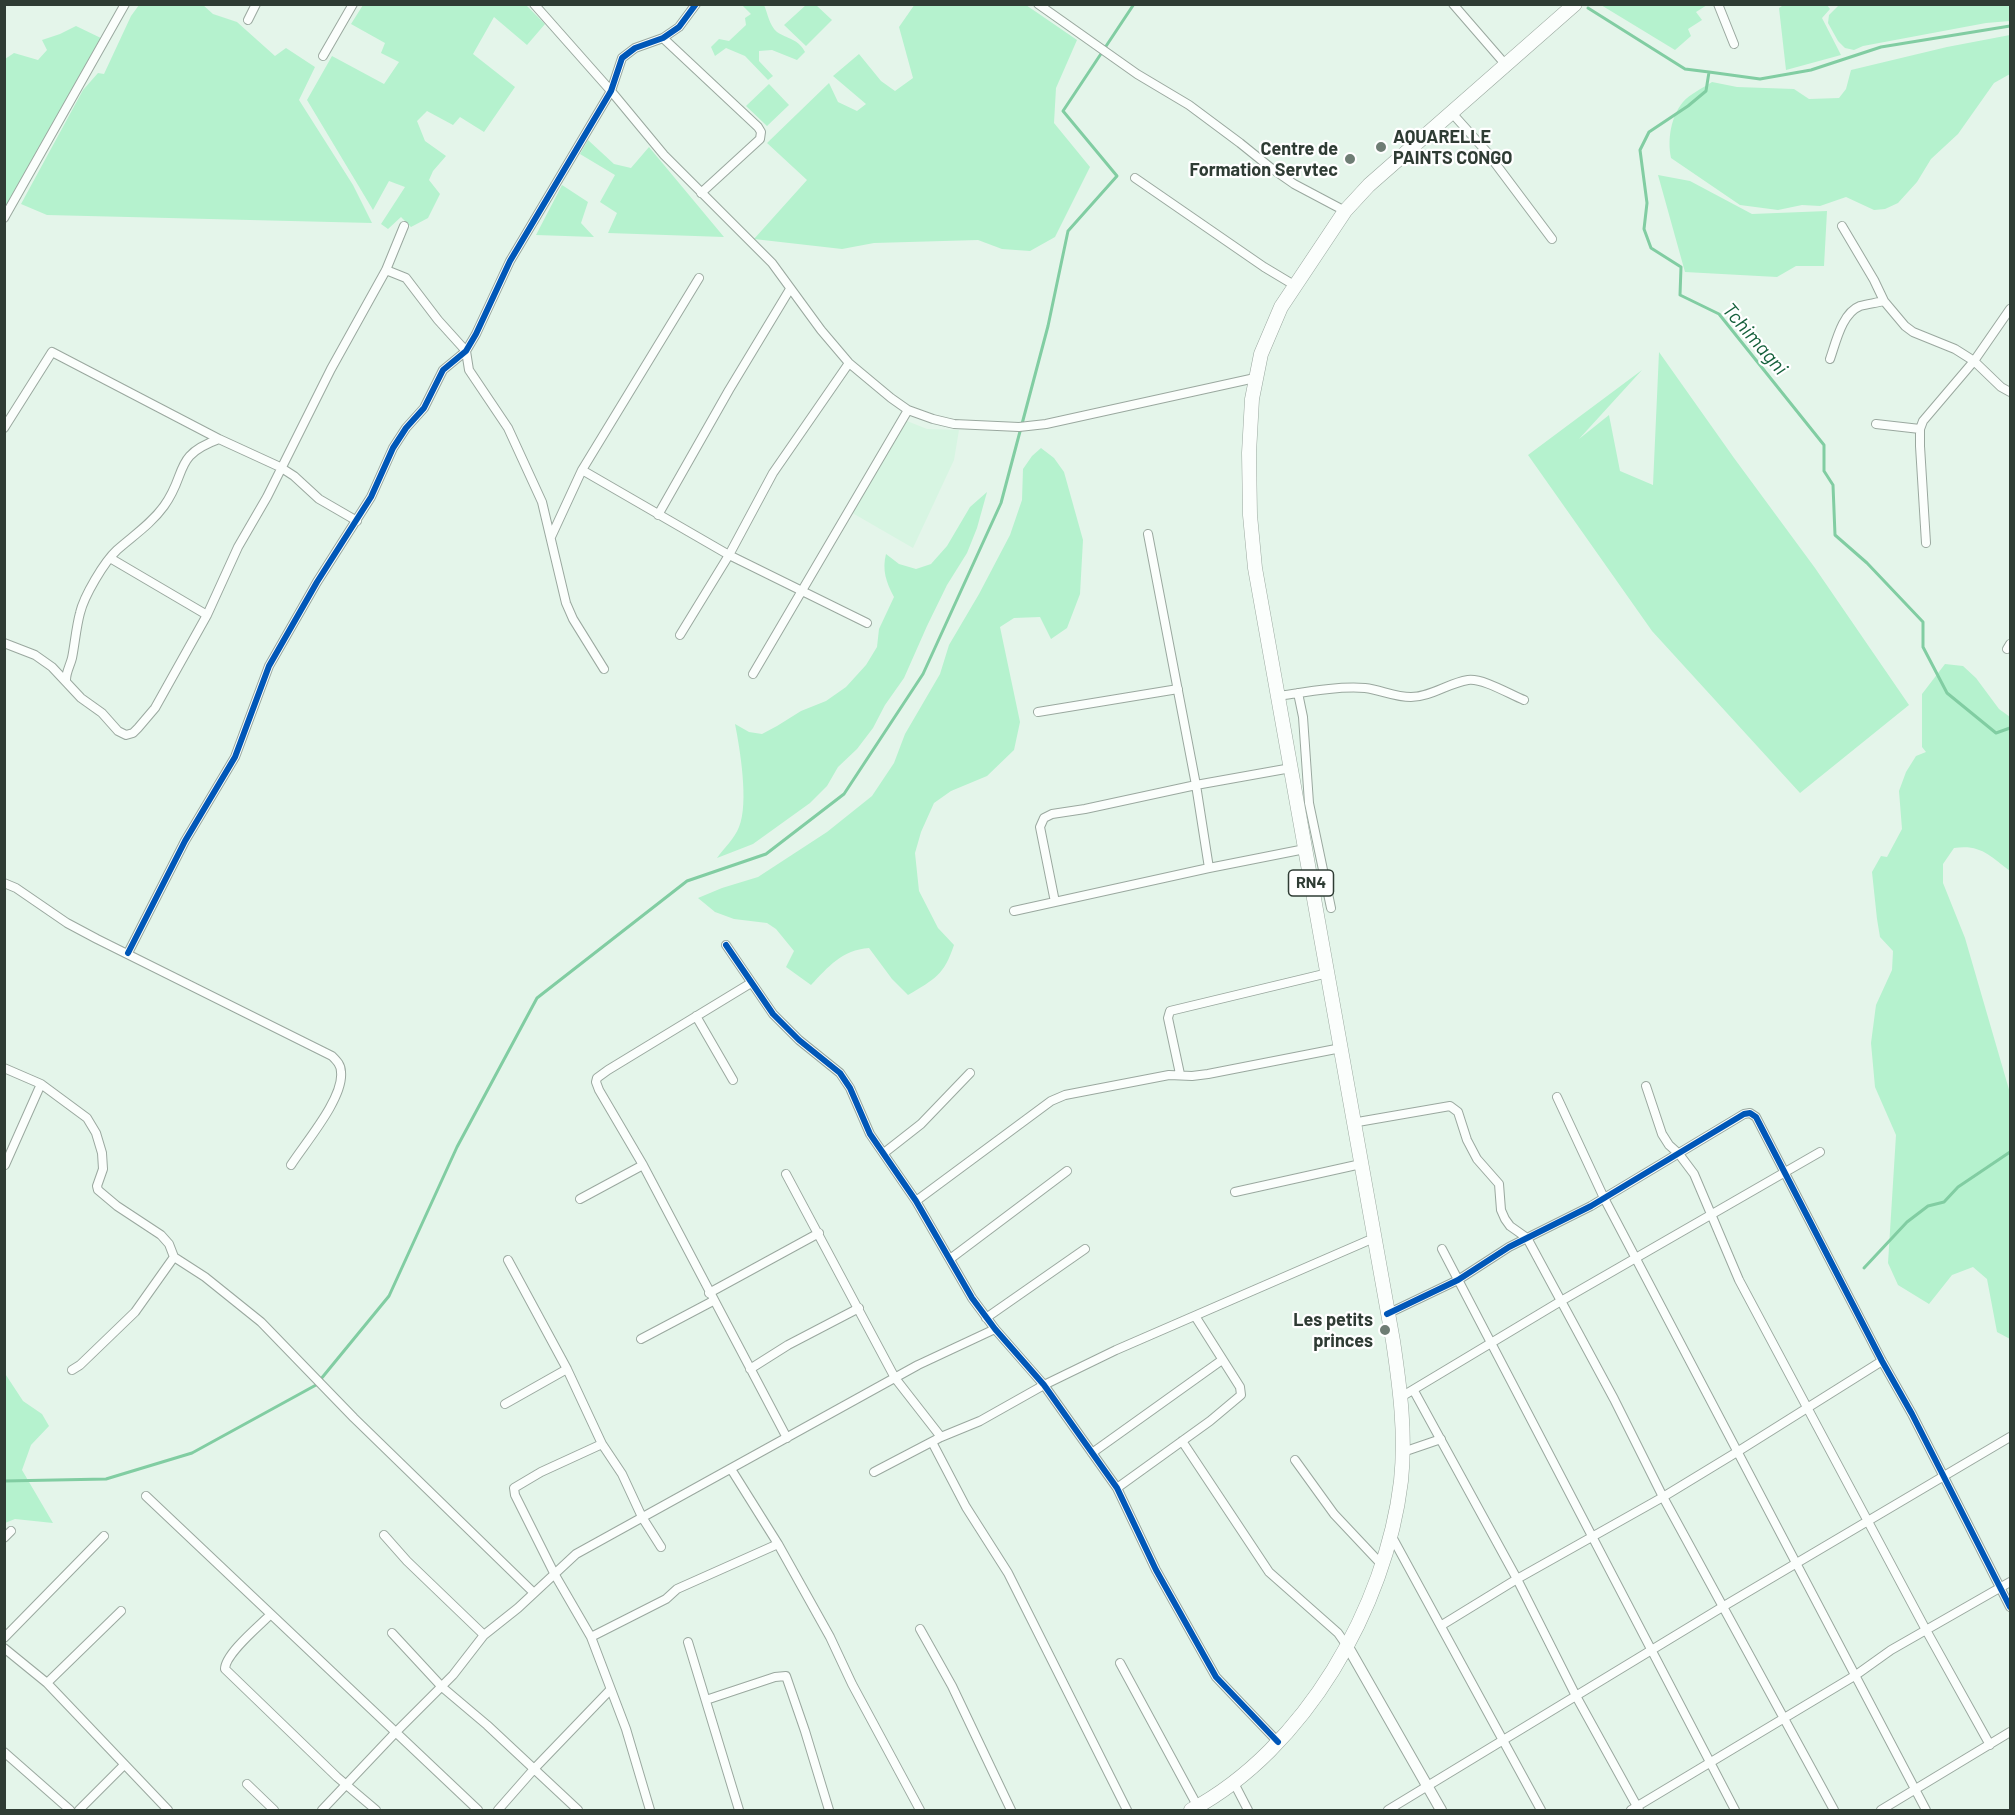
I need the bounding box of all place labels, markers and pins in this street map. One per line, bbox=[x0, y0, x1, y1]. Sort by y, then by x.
place label: AQUARELLE PAINTS CONGO bbox=[1393, 126, 1513, 168]
place label: Centre de Formation Servtec bbox=[1190, 138, 1338, 180]
marker: AQUARELLE PAINTS CONGO bbox=[1374, 140, 1388, 154]
marker: Centre de Formation Servtec bbox=[1343, 152, 1357, 166]
place label: Les petits princes bbox=[1293, 1309, 1373, 1352]
marker: Les petits princes bbox=[1378, 1323, 1392, 1337]

